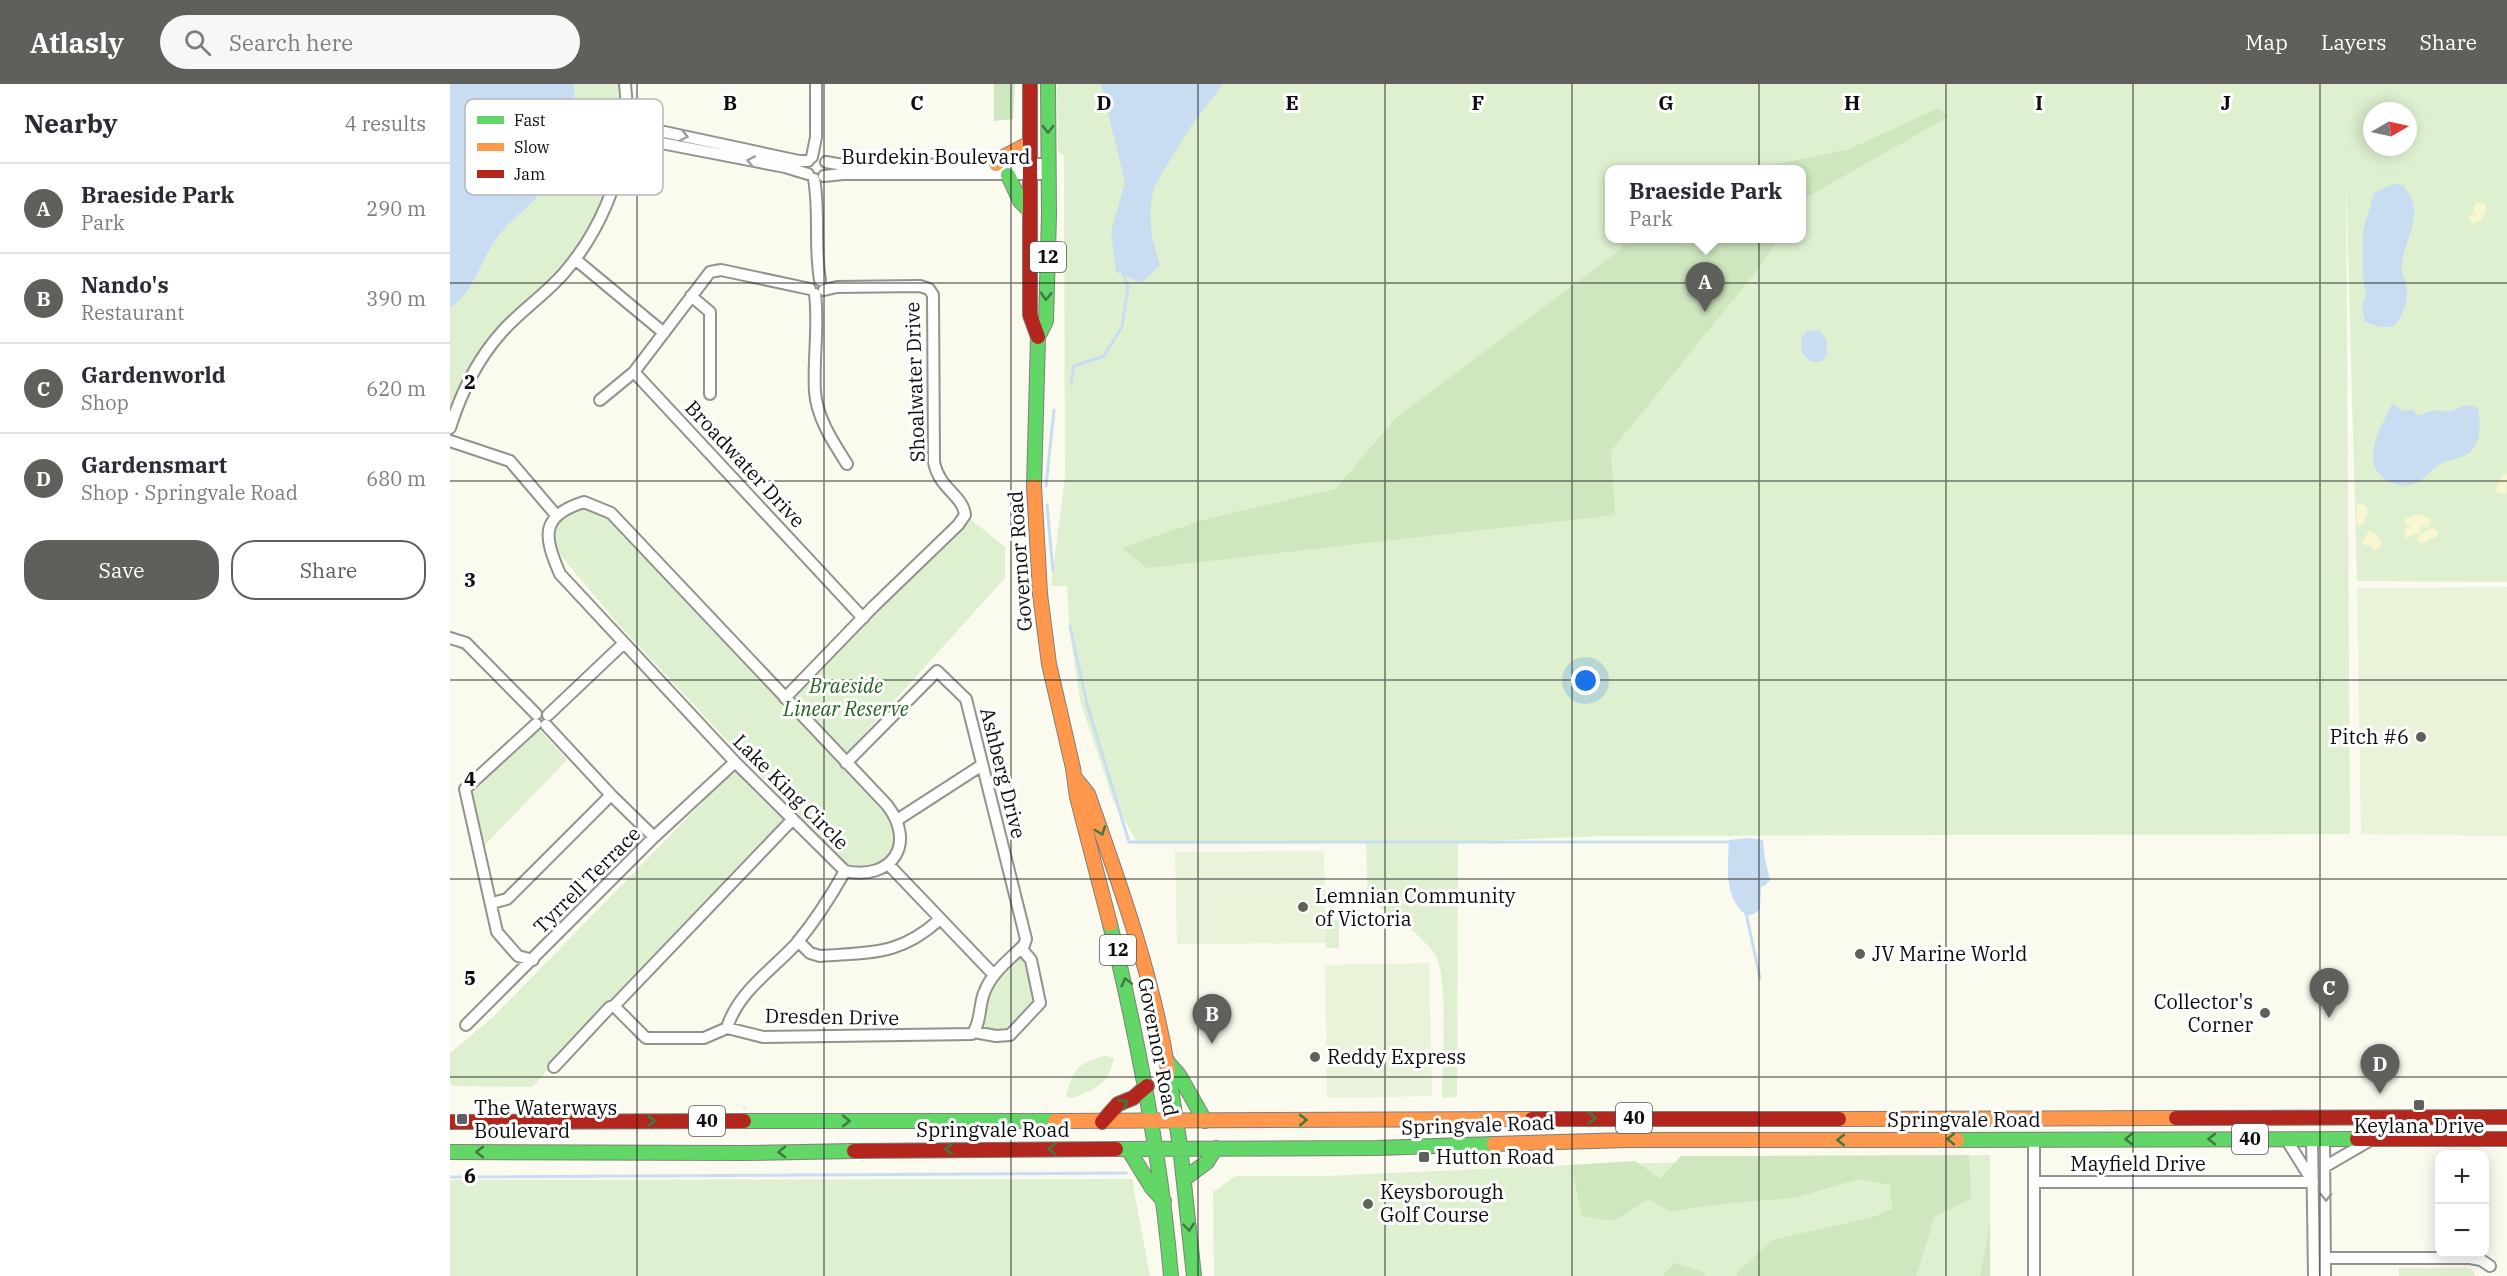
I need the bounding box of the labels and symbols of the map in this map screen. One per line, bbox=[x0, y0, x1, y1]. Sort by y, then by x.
text: B bbox=[723, 89, 737, 116]
text: C bbox=[910, 89, 924, 116]
text: D bbox=[1096, 89, 1112, 116]
text: E bbox=[1285, 89, 1299, 116]
text: F bbox=[1472, 89, 1484, 116]
text: G bbox=[1658, 89, 1674, 116]
text: H bbox=[1844, 89, 1860, 116]
text: I bbox=[2035, 89, 2043, 116]
text: J bbox=[2221, 89, 2231, 116]
legend bbox=[465, 99, 663, 195]
north arrow bbox=[2363, 102, 2417, 156]
text: Fast bbox=[514, 110, 546, 130]
one-way arrow bbox=[1042, 125, 1054, 134]
one-way arrow bbox=[679, 129, 689, 142]
text: Slow bbox=[514, 137, 550, 157]
street label: Burdekin Boulevard bbox=[842, 143, 1030, 170]
one-way arrow bbox=[746, 155, 756, 168]
text: Jam bbox=[514, 164, 545, 184]
road number: 12 bbox=[1030, 242, 1066, 272]
pin: A bbox=[1686, 262, 1724, 312]
one-way arrow bbox=[1040, 291, 1053, 300]
street label: Shoalwater Drive bbox=[898, 301, 931, 463]
text: 2 bbox=[464, 368, 476, 395]
street label: Broadwater Drive bbox=[679, 394, 811, 533]
street label: Governor Road bbox=[1001, 490, 1038, 632]
text: 3 bbox=[464, 566, 476, 593]
your location bbox=[1571, 666, 1600, 695]
park label: Braeside Linear Reserve bbox=[782, 672, 909, 722]
street label: Ashberg Drive bbox=[974, 705, 1033, 841]
place label: Pitch #6 bbox=[2330, 723, 2409, 750]
street label: Lake King Circle bbox=[728, 728, 855, 855]
marker: Pitch #6 bbox=[2414, 730, 2428, 744]
text: 4 bbox=[464, 765, 476, 792]
street label: Tyrrell Terrace bbox=[527, 820, 646, 939]
one-way arrow bbox=[1093, 825, 1106, 836]
place label: Lemnian Community of Victoria bbox=[1315, 882, 1516, 932]
marker: Lemnian Community of Victoria bbox=[1296, 900, 1310, 914]
road number: 12 bbox=[1100, 935, 1136, 965]
place label: JV Marine World bbox=[1872, 940, 2027, 967]
marker: JV Marine World bbox=[1853, 947, 1867, 961]
text: 5 bbox=[464, 964, 476, 991]
pin: C bbox=[2310, 968, 2348, 1018]
street label: Governor Road bbox=[1132, 975, 1185, 1119]
one-way arrow bbox=[1120, 977, 1133, 987]
place label: Collector's Corner bbox=[2154, 988, 2253, 1038]
pin: B bbox=[1192, 994, 1232, 1044]
street label: Dresden Drive bbox=[765, 1002, 899, 1031]
marker: Collector's Corner bbox=[2258, 1006, 2272, 1020]
place label: Reddy Express bbox=[1327, 1043, 1466, 1070]
pin: D bbox=[2360, 1044, 2400, 1094]
marker: Reddy Express bbox=[1308, 1050, 1322, 1064]
place label: The Waterways Boulevard bbox=[474, 1094, 617, 1144]
marker: Keylana Drive bbox=[2412, 1098, 2426, 1112]
one-way arrow bbox=[1118, 1099, 1128, 1110]
road number: 40 bbox=[1616, 1103, 1652, 1133]
road number: 40 bbox=[689, 1106, 725, 1136]
street label: Springvale Road bbox=[1887, 1106, 2041, 1133]
street label: Springvale Road bbox=[1401, 1108, 1555, 1141]
marker: The Waterways Boulevard bbox=[455, 1112, 469, 1126]
one-way arrow bbox=[1587, 1112, 1596, 1124]
place label: Keylana Drive bbox=[2354, 1112, 2484, 1139]
one-way arrow bbox=[1299, 1113, 1308, 1126]
one-way arrow bbox=[646, 1115, 655, 1128]
one-way arrow bbox=[841, 1115, 850, 1127]
street label: Springvale Road bbox=[916, 1116, 1070, 1143]
road number: 40 bbox=[2232, 1124, 2268, 1154]
one-way arrow bbox=[1946, 1133, 1955, 1145]
one-way arrow bbox=[2124, 1133, 2133, 1145]
one-way arrow bbox=[2207, 1133, 2216, 1145]
one-way arrow bbox=[1837, 1134, 1846, 1146]
one-way arrow bbox=[945, 1143, 954, 1155]
one-way arrow bbox=[1048, 1143, 1057, 1155]
place label: Hutton Road bbox=[1436, 1143, 1554, 1170]
one-way arrow bbox=[476, 1146, 485, 1158]
one-way arrow bbox=[778, 1146, 787, 1158]
marker: Hutton Road bbox=[1417, 1150, 1431, 1164]
street label: Mayfield Drive bbox=[2070, 1150, 2206, 1177]
text: 6 bbox=[464, 1162, 476, 1189]
place label: Keysborough Golf Course bbox=[1380, 1178, 1504, 1228]
one-way arrow bbox=[2320, 1193, 2332, 1202]
marker: Keysborough Golf Course bbox=[1361, 1197, 1375, 1211]
one-way arrow bbox=[1182, 1223, 1195, 1232]

